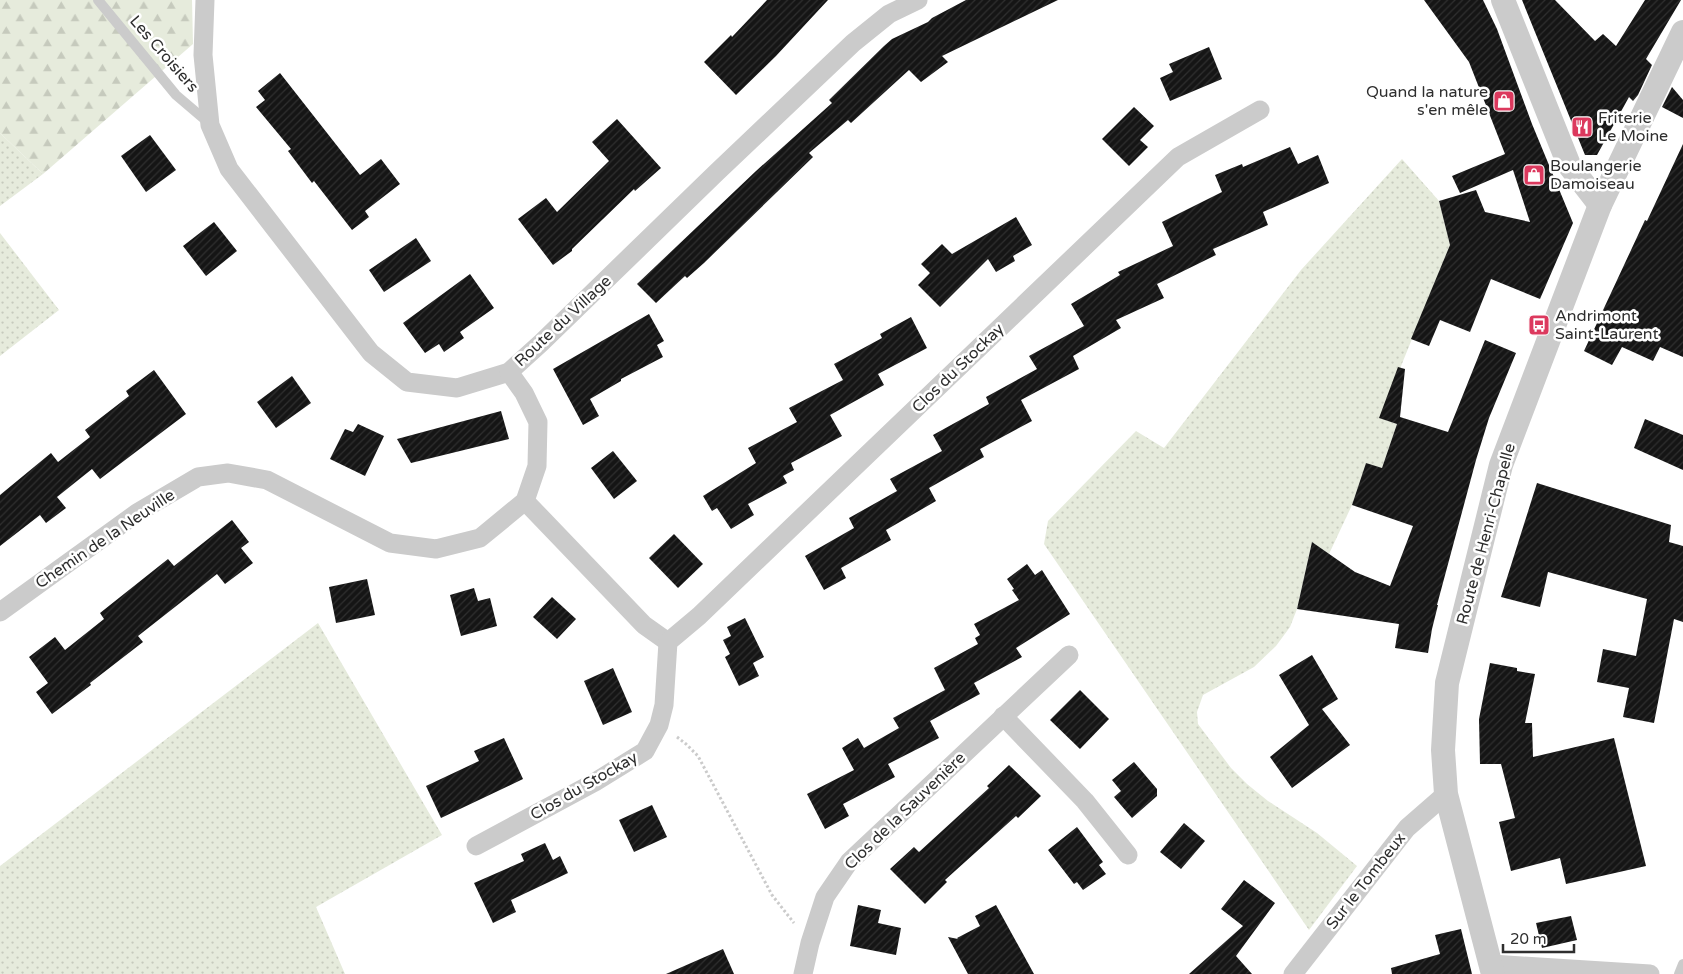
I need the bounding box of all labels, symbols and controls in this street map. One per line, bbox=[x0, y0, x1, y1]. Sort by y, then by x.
street label: Les Croisiers bbox=[125, 11, 203, 97]
place label: Quand la nature s'en mêle bbox=[1366, 82, 1488, 120]
shop icon: Quand la nature s'en mêle bbox=[1492, 89, 1516, 113]
place label: Friterie Le Moine bbox=[1598, 108, 1668, 146]
restaurant icon: Friterie Le Moine bbox=[1570, 115, 1594, 139]
place label: Boulangerie Damoiseau bbox=[1550, 156, 1642, 194]
shop icon: Boulangerie Damoiseau bbox=[1522, 163, 1546, 187]
street label: Route du Village bbox=[510, 271, 616, 371]
place label: Andrimont Saint-Laurent bbox=[1555, 306, 1659, 344]
bus stop icon: Andrimont Saint-Laurent bbox=[1527, 313, 1551, 337]
street label: Clos du Stockay bbox=[908, 319, 1009, 417]
street label: Route de Henri-Chapelle bbox=[1452, 441, 1520, 627]
street label: Chemin de la Neuville bbox=[31, 485, 179, 593]
street label: Clos du Stockay bbox=[527, 747, 641, 825]
street label: Clos de la Sauvenière bbox=[840, 748, 970, 874]
street label: Sur le Tombeux bbox=[1322, 829, 1410, 933]
scale bar bbox=[1503, 922, 1574, 954]
text: 20 m bbox=[1510, 930, 1547, 948]

